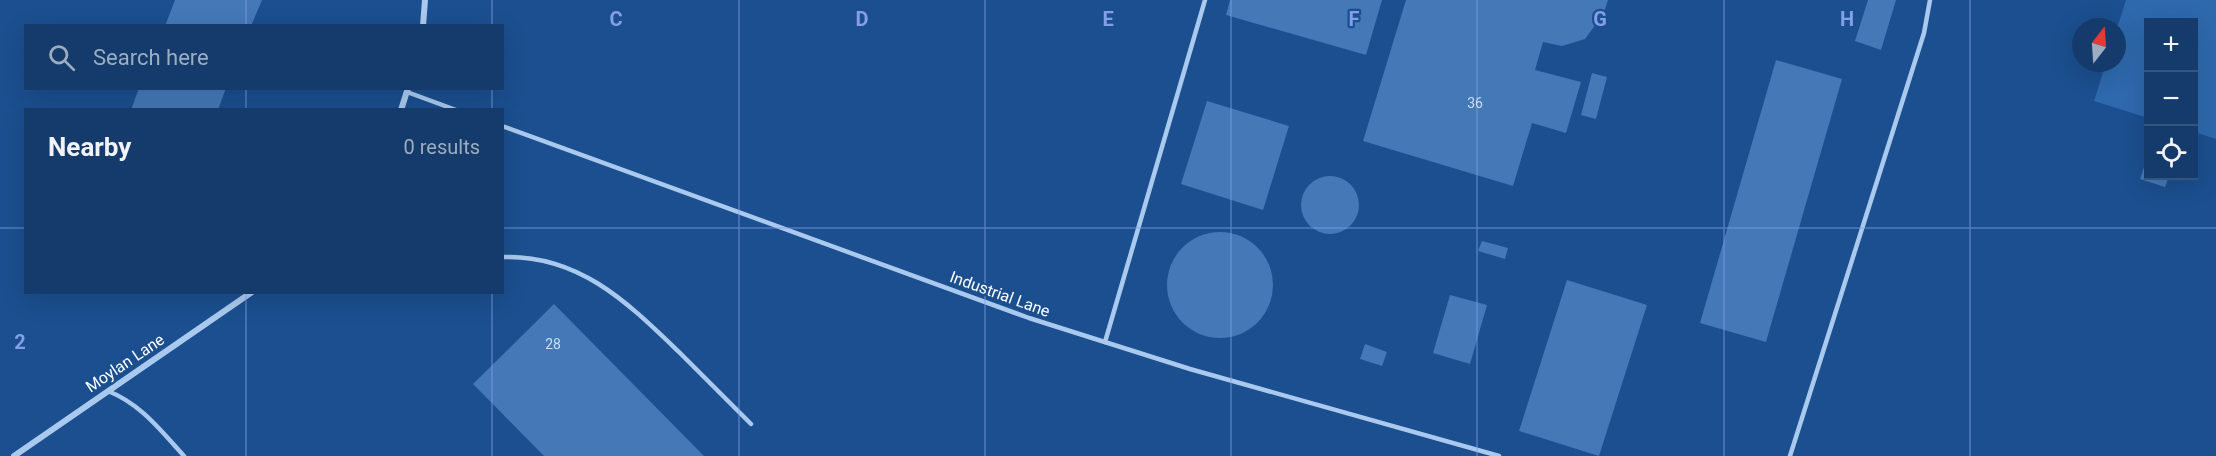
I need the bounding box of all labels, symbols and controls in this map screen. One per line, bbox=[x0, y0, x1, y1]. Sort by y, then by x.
text: C bbox=[609, 7, 623, 31]
text: D bbox=[856, 7, 869, 31]
text: E bbox=[1102, 7, 1114, 31]
text: F bbox=[1349, 7, 1360, 31]
text: G bbox=[1593, 7, 1607, 31]
text: H bbox=[1840, 7, 1854, 31]
north arrow bbox=[2072, 18, 2126, 72]
map controls bbox=[2144, 18, 2198, 180]
button: + bbox=[2144, 18, 2198, 72]
search box bbox=[24, 24, 504, 90]
icon: search bbox=[45, 41, 78, 74]
text: Search here bbox=[93, 45, 209, 70]
button: − bbox=[2144, 72, 2198, 126]
house number: 36 bbox=[1467, 95, 1483, 111]
button: locate bbox=[2144, 126, 2198, 180]
text: Nearby bbox=[48, 132, 131, 162]
text: 0 results bbox=[404, 135, 480, 159]
street label: Industrial Lane bbox=[947, 267, 1053, 321]
text: 2 bbox=[14, 330, 26, 354]
street label: Moylan Lane bbox=[82, 330, 168, 396]
house number: 28 bbox=[545, 336, 561, 352]

